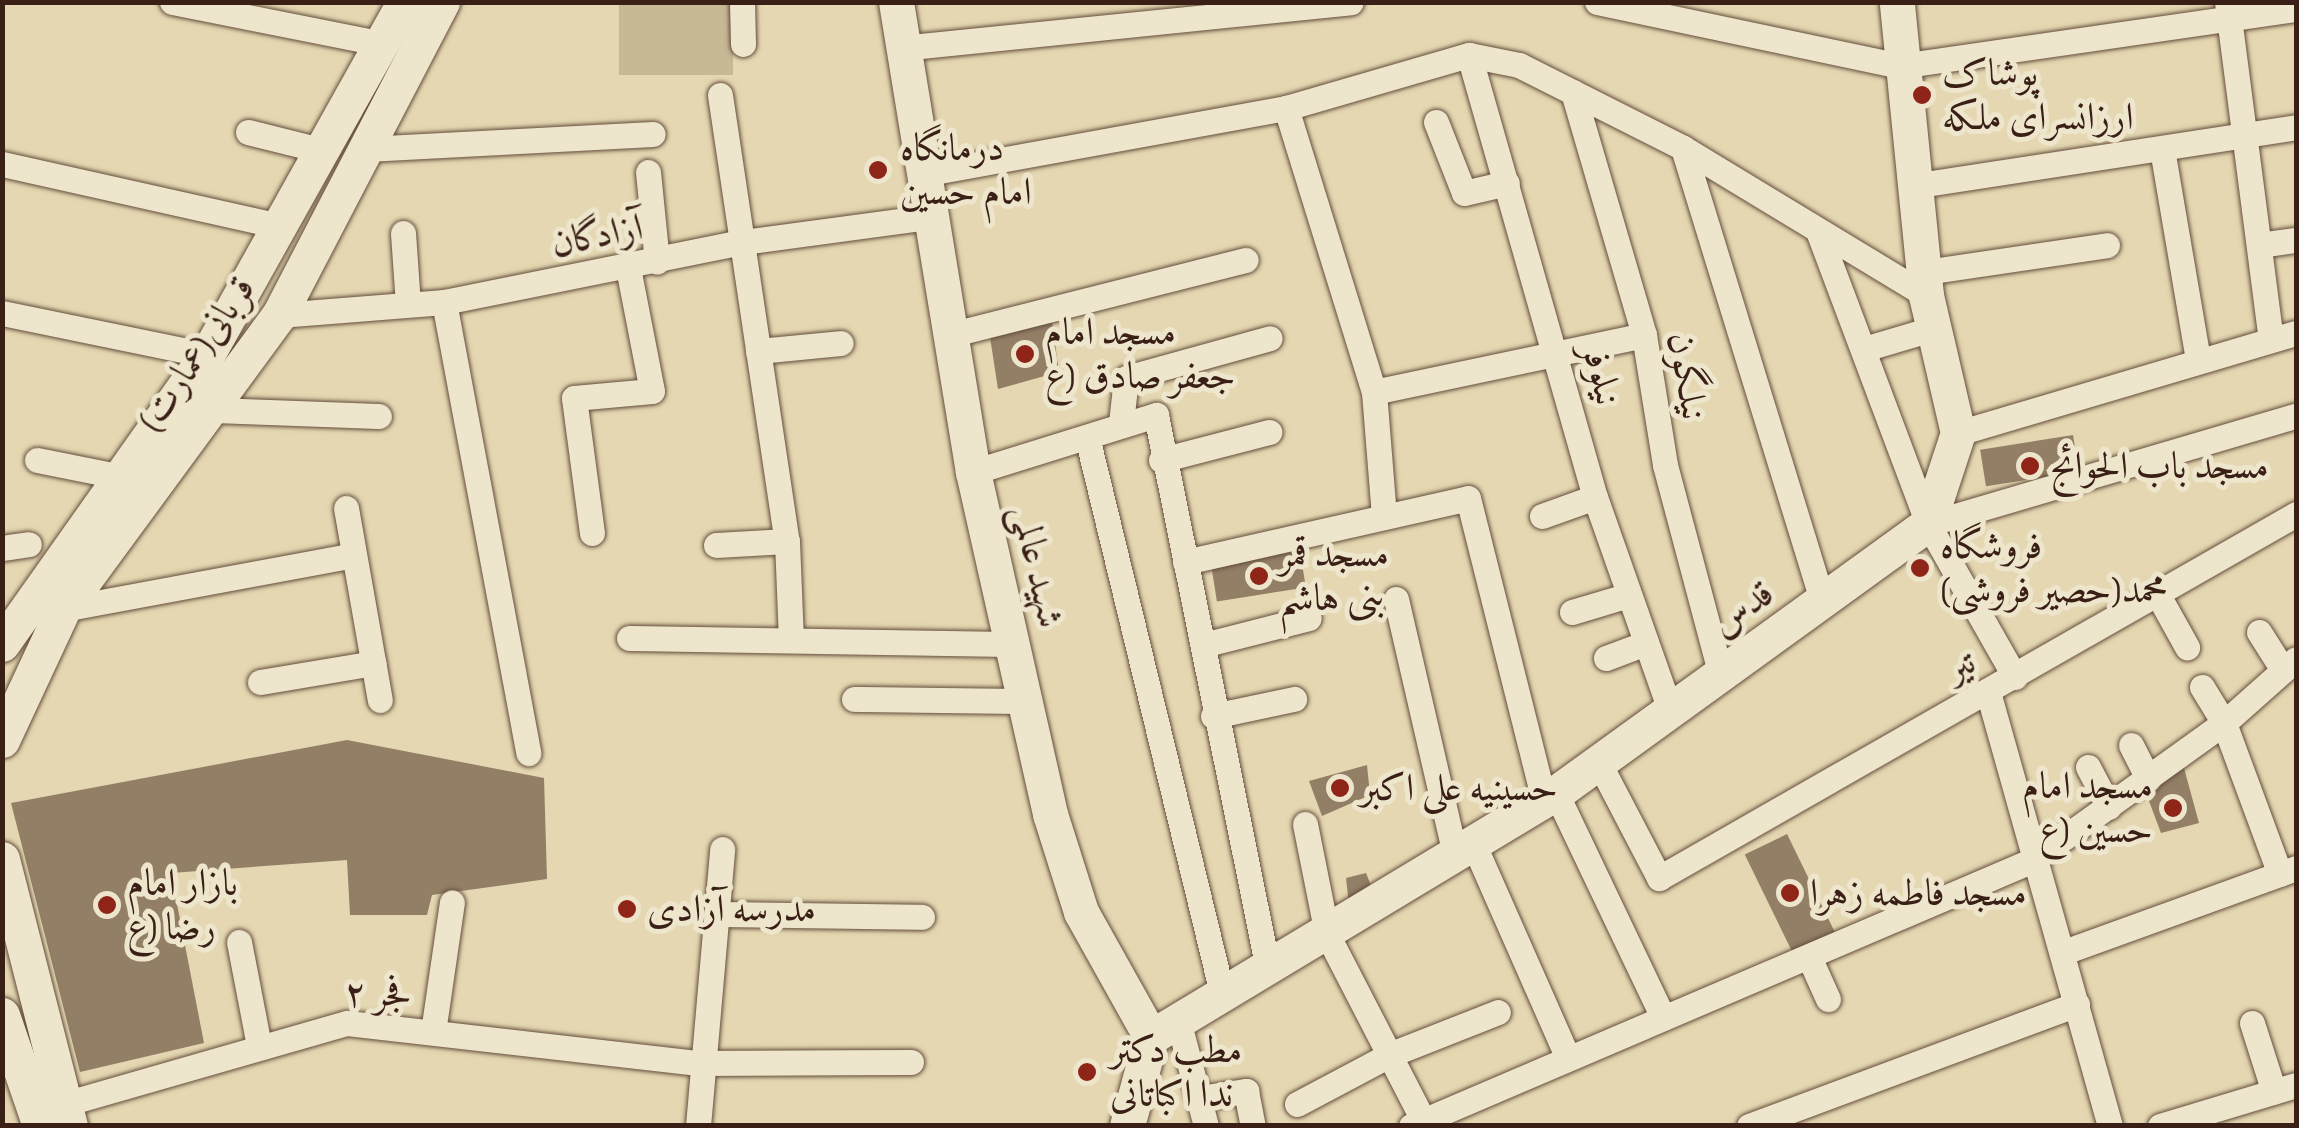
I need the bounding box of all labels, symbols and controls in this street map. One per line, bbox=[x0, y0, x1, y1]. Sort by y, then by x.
place label: پوشاک ارزانسرای ملکه bbox=[1942, 50, 2134, 140]
marker: پوشاک ارزانسرای ملکه bbox=[1911, 84, 1933, 106]
place label: درمانگاه امام حسین bbox=[900, 125, 1032, 214]
marker: درمانگاه امام حسین bbox=[865, 157, 891, 183]
street label: آزادگان bbox=[547, 204, 647, 266]
street label: (عمارت)قربانی bbox=[127, 267, 265, 441]
place label: مسجد امام جعفر صادق (ع bbox=[1045, 309, 1236, 398]
street label: نیلگون bbox=[1658, 328, 1718, 424]
street label: نیلوفر bbox=[1572, 338, 1632, 410]
marker: مسجد امام جعفر صادق (ع bbox=[1014, 343, 1036, 365]
place label: مسجد باب الحوائج bbox=[2050, 443, 2269, 489]
marker: مسجد باب الحوائج bbox=[2019, 455, 2041, 477]
street label: شهید عالمی bbox=[1002, 500, 1074, 632]
place label: فروشگاه محمد(حصیر فروشی) bbox=[1940, 523, 2167, 612]
place label: مسجد قمر بنی هاشم bbox=[1279, 531, 1389, 620]
marker: فروشگاه محمد(حصیر فروشی) bbox=[1909, 557, 1931, 579]
marker: مسجد قمر بنی هاشم bbox=[1248, 565, 1270, 587]
street label: قدس bbox=[1702, 570, 1782, 646]
street label: تیر bbox=[1937, 638, 1983, 692]
place label: مسجد امام حسین (ع bbox=[2022, 763, 2153, 852]
place label: حسینیه علی اکبر bbox=[1360, 765, 1558, 811]
marker: حسینیه علی اکبر bbox=[1329, 777, 1351, 799]
marker: مسجد امام حسین (ع bbox=[2162, 797, 2184, 819]
place label: بازار امام رضا (ع bbox=[127, 860, 238, 949]
place label: مسجد فاطمه زهرا bbox=[1810, 870, 2027, 916]
marker: مسجد فاطمه زهرا bbox=[1779, 882, 1801, 904]
place label: مدرسه آزادی bbox=[647, 886, 816, 932]
marker: بازار امام رضا (ع bbox=[96, 894, 118, 916]
marker: مدرسه آزادی bbox=[616, 898, 638, 920]
street label: فجر ۲ bbox=[344, 970, 412, 1016]
place label: مطب دکتر ندا اکباتانی bbox=[1110, 1027, 1242, 1116]
marker: مطب دکتر ندا اکباتانی bbox=[1074, 1059, 1100, 1085]

